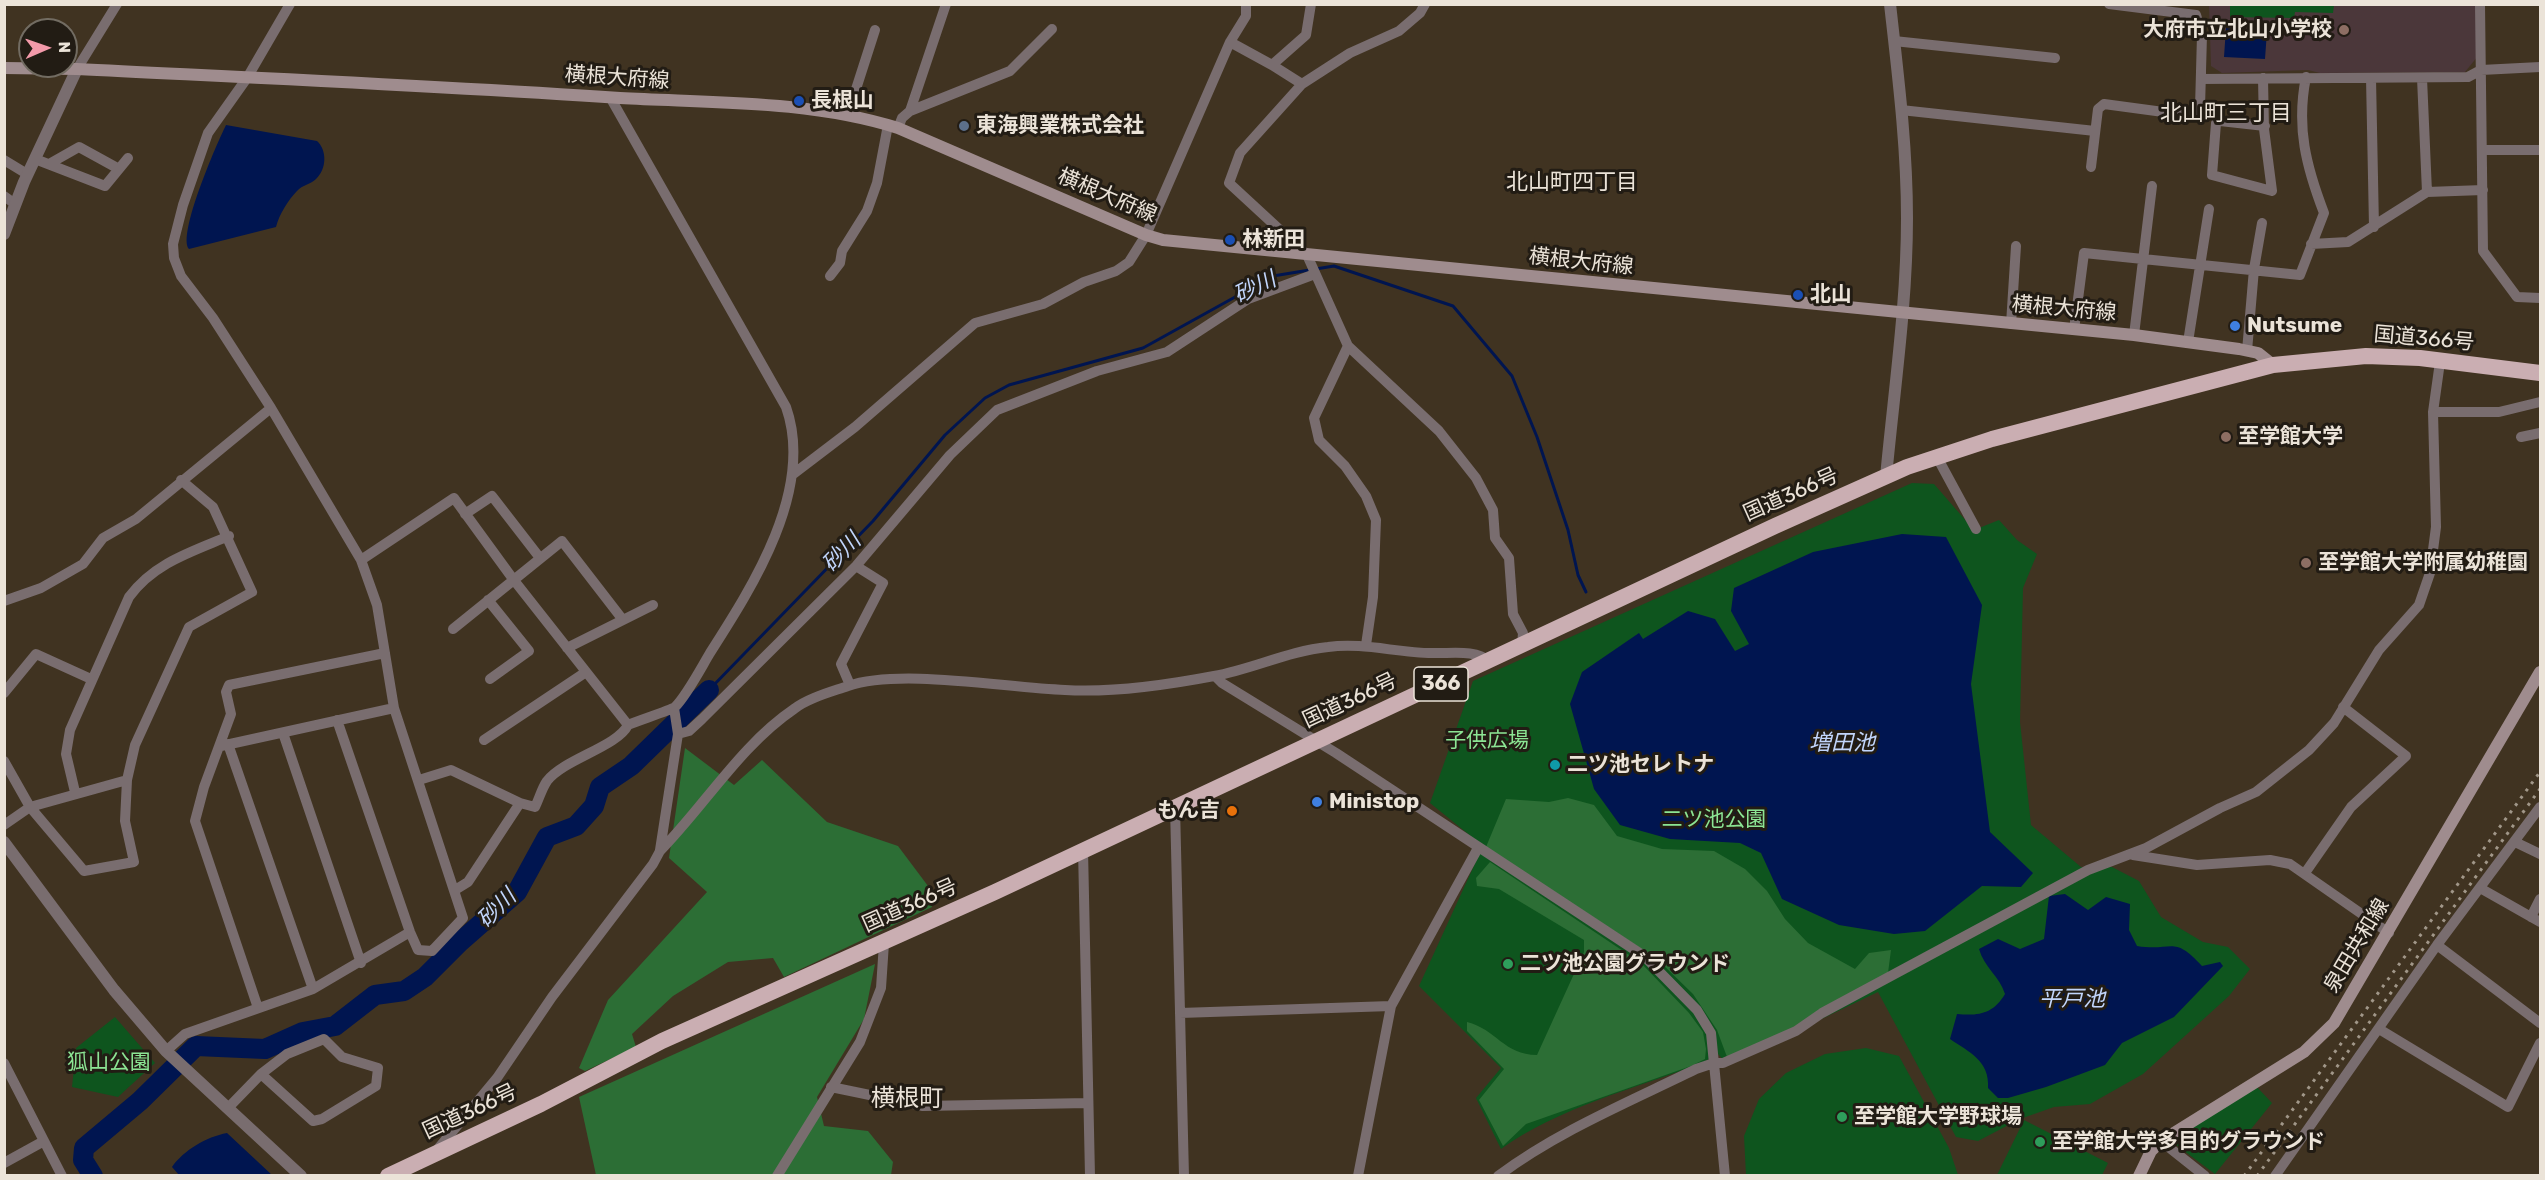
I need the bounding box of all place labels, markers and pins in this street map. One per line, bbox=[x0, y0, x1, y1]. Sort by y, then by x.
place label: 大府市立北山小学校 bbox=[2143, 17, 2332, 43]
marker: 大府市立北山小学校 bbox=[2337, 23, 2351, 37]
place label: 長根山 bbox=[811, 88, 874, 114]
marker: 長根山 bbox=[792, 94, 806, 108]
place label: 東海興業株式会社 bbox=[976, 113, 1144, 139]
marker: 東海興業株式会社 bbox=[957, 119, 971, 133]
place label: 林新田 bbox=[1242, 227, 1305, 253]
marker: 林新田 bbox=[1223, 233, 1237, 247]
place label: 北山 bbox=[1810, 282, 1852, 308]
marker: 北山 bbox=[1791, 288, 1805, 302]
place label: Nutsume bbox=[2247, 313, 2342, 339]
marker: Nutsume bbox=[2228, 319, 2242, 333]
place label: 至学館大学 bbox=[2238, 424, 2343, 450]
marker: 至学館大学 bbox=[2219, 430, 2233, 444]
place label: 至学館大学附属幼稚園 bbox=[2318, 550, 2528, 576]
marker: 至学館大学附属幼稚園 bbox=[2299, 556, 2313, 570]
place label: 二ツ池セレトナ bbox=[1567, 752, 1714, 778]
marker: 二ツ池セレトナ bbox=[1548, 758, 1562, 772]
place label: Ministop bbox=[1329, 789, 1419, 815]
marker: Ministop bbox=[1310, 795, 1324, 809]
place label: もん吉 bbox=[1157, 798, 1220, 824]
marker: もん吉 bbox=[1225, 804, 1239, 818]
place label: 二ツ池公園グラウンド bbox=[1520, 951, 1730, 977]
marker: 二ツ池公園グラウンド bbox=[1501, 957, 1515, 971]
place label: 至学館大学野球場 bbox=[1854, 1104, 2022, 1130]
marker: 至学館大学野球場 bbox=[1835, 1110, 1849, 1124]
place label: 至学館大学多目的グラウンド bbox=[2052, 1129, 2325, 1155]
marker: 至学館大学多目的グラウンド bbox=[2033, 1135, 2047, 1149]

